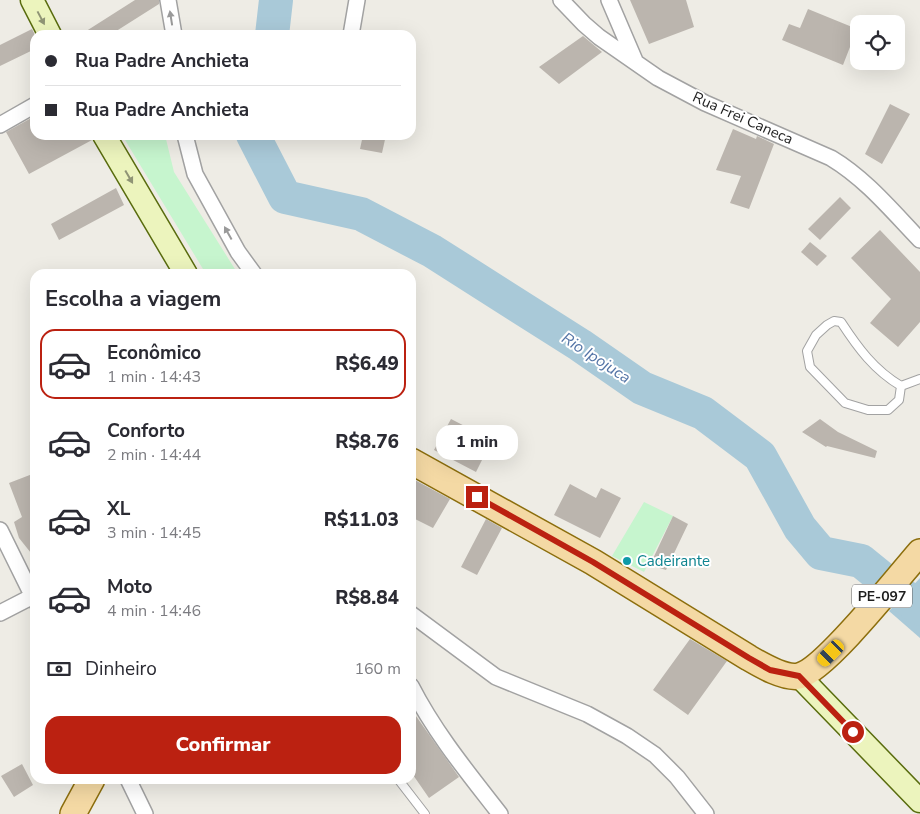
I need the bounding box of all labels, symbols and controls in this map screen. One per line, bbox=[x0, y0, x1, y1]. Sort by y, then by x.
one-way arrow bbox=[166, 9, 174, 25]
one-way arrow bbox=[37, 10, 45, 25]
map controls bbox=[850, 15, 905, 70]
button: locate bbox=[850, 15, 905, 70]
text: Rua Padre Anchieta bbox=[75, 48, 249, 74]
street label: Rua Frei Caneca bbox=[690, 87, 796, 149]
text: Rua Padre Anchieta bbox=[75, 97, 249, 123]
one-way arrow bbox=[125, 170, 134, 184]
one-way arrow bbox=[223, 226, 232, 239]
text: Escolha a viagem bbox=[45, 284, 221, 314]
water label: Rio Ipojuca bbox=[557, 327, 635, 389]
text: Econômico bbox=[107, 340, 201, 366]
icon: car bbox=[47, 342, 92, 387]
text: R$6.49 bbox=[335, 351, 399, 377]
text: 1 min · 14:43 bbox=[107, 366, 201, 388]
text: Conforto bbox=[107, 418, 185, 444]
icon: car bbox=[47, 420, 92, 465]
callout: 1 min bbox=[436, 424, 518, 460]
text: R$8.76 bbox=[335, 429, 399, 455]
text: 1 min bbox=[456, 431, 498, 453]
text: 2 min · 14:44 bbox=[107, 444, 201, 466]
route end bbox=[466, 486, 488, 508]
text: XL bbox=[107, 496, 130, 522]
icon: car bbox=[47, 498, 92, 543]
text: R$11.03 bbox=[324, 507, 399, 533]
text: 3 min · 14:45 bbox=[107, 522, 201, 544]
place label: Cadeirante bbox=[637, 551, 710, 571]
marker: Cadeirante bbox=[621, 555, 633, 567]
text: Moto bbox=[107, 574, 153, 600]
icon: car bbox=[47, 576, 92, 621]
road number: PE-097 bbox=[852, 584, 912, 608]
text: R$8.84 bbox=[335, 585, 399, 611]
text: 4 min · 14:46 bbox=[107, 600, 201, 622]
car bbox=[815, 637, 846, 669]
icon: cash bbox=[45, 655, 73, 683]
text: Dinheiro bbox=[85, 656, 157, 682]
text: 160 m bbox=[354, 658, 401, 680]
button: Confirmar bbox=[45, 716, 401, 774]
route start bbox=[842, 721, 864, 743]

